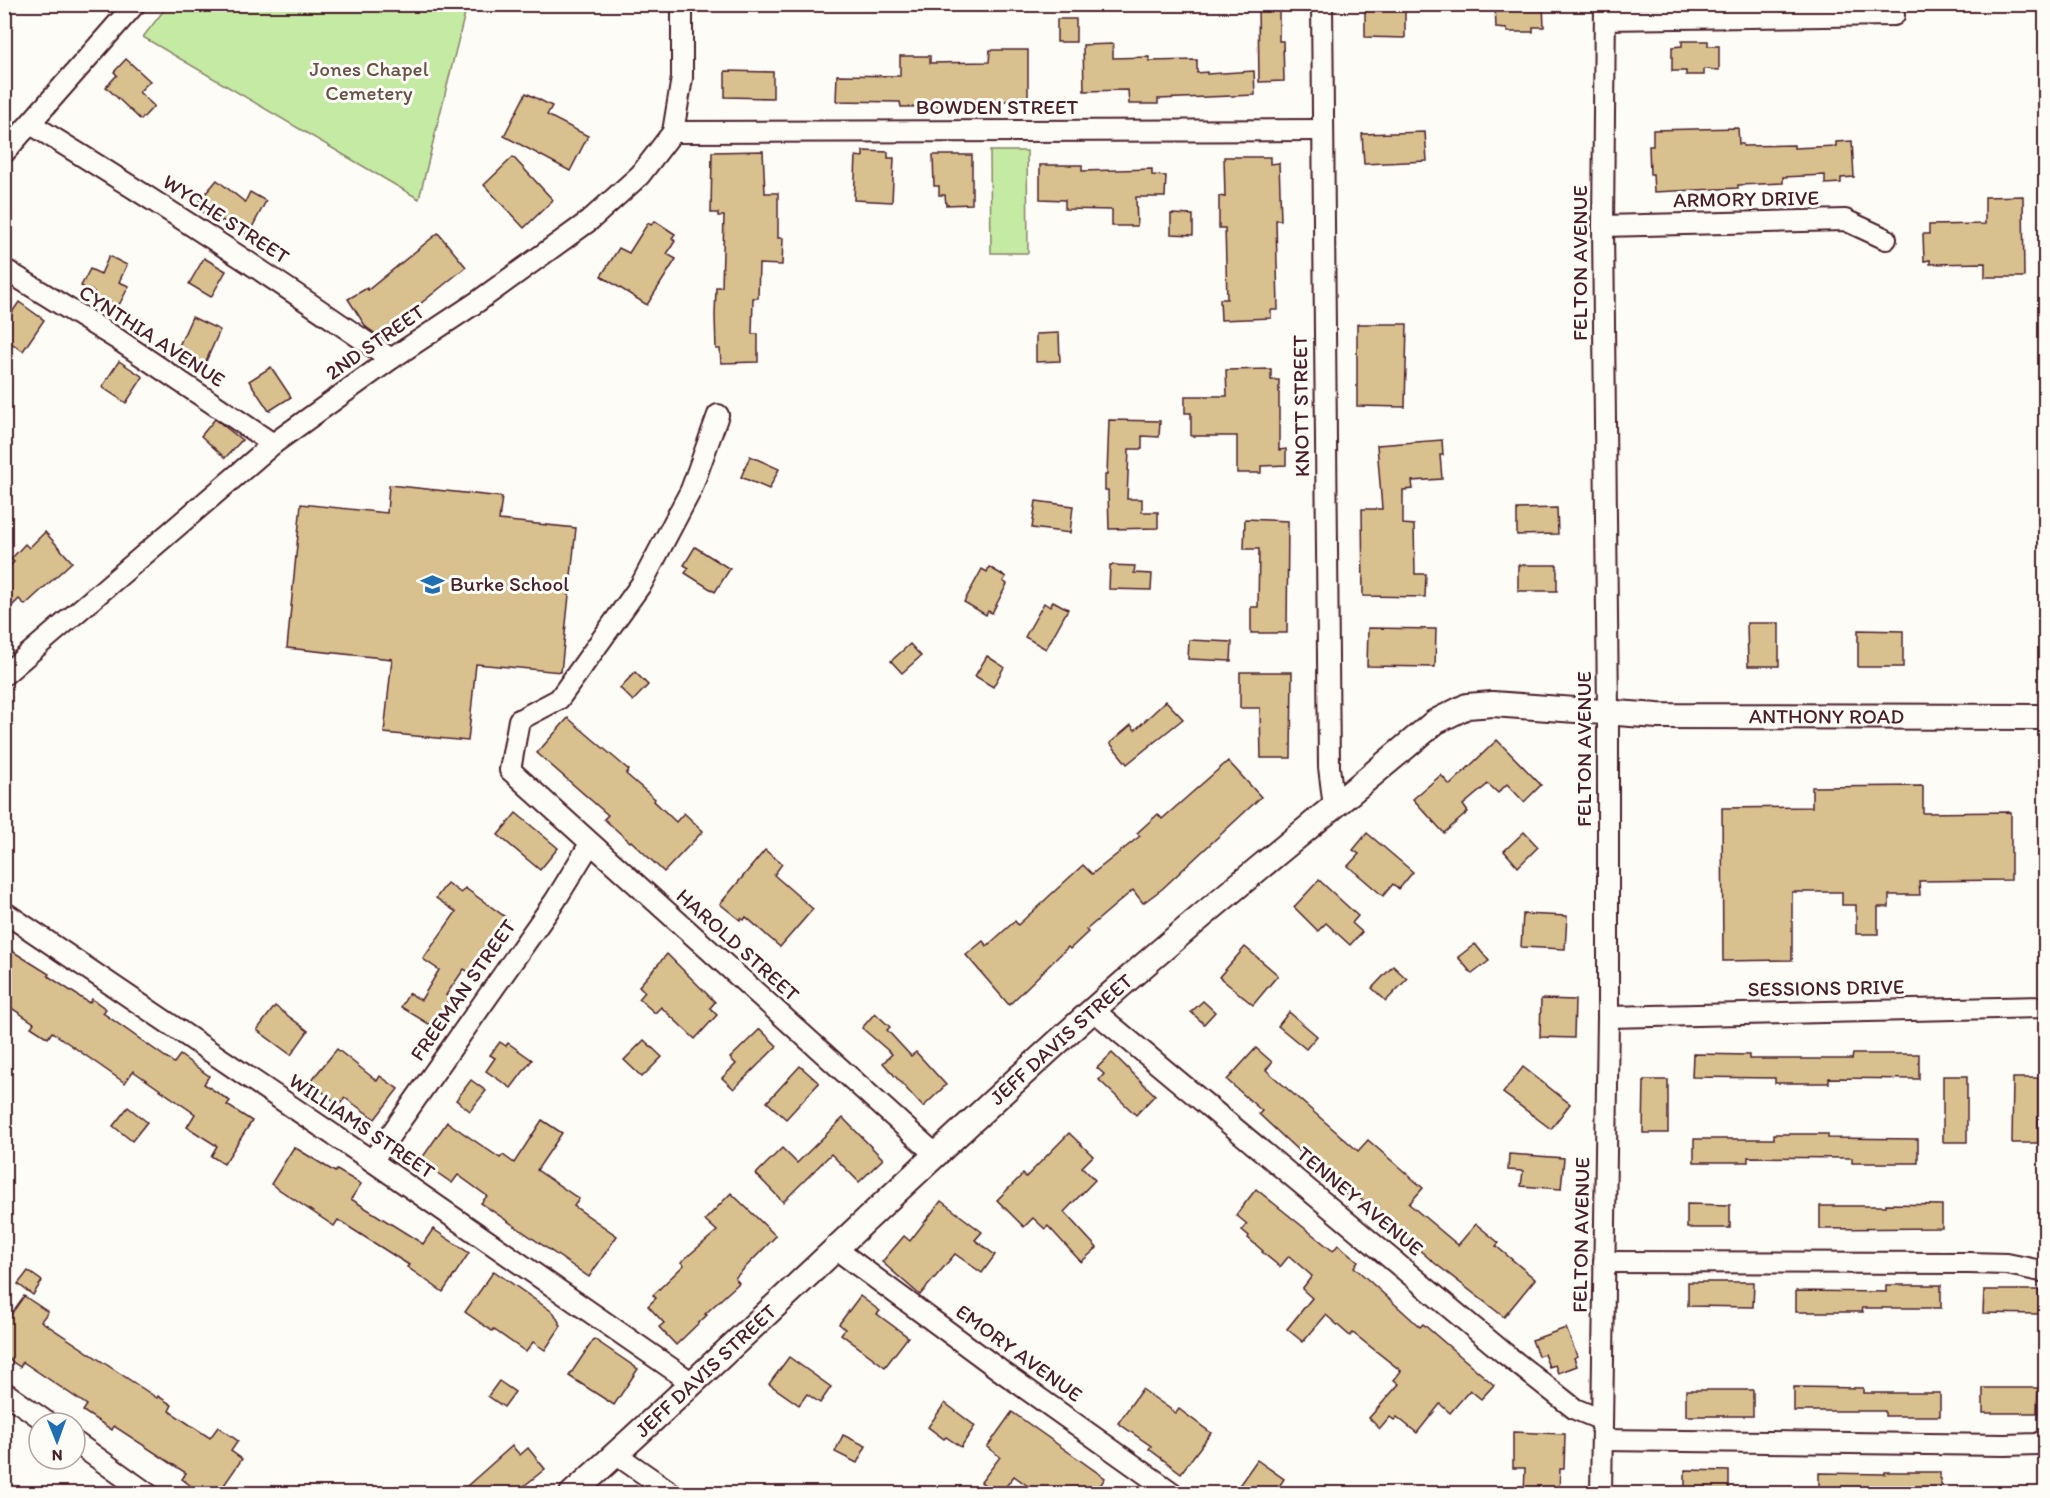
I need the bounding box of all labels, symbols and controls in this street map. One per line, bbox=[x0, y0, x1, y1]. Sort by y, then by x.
park label: Jones Chapel Cemetery bbox=[309, 56, 429, 105]
street label: BOWDEN STREET bbox=[916, 94, 1078, 119]
street label: WYCHE STREET bbox=[158, 168, 294, 269]
street label: FELTON AVENUE bbox=[1567, 185, 1592, 341]
street label: ARMORY DRIVE bbox=[1673, 185, 1819, 212]
street label: CYNTHIA AVENUE bbox=[75, 279, 230, 392]
street label: 2ND STREET bbox=[320, 298, 429, 385]
street label: KNOTT STREET bbox=[1287, 334, 1314, 477]
school or university icon: Burke School bbox=[419, 571, 445, 597]
place label: Burke School bbox=[450, 571, 569, 596]
street label: FELTON AVENUE bbox=[1571, 671, 1596, 827]
street label: ANTHONY ROAD bbox=[1749, 703, 1904, 729]
street label: HAROLD STREET bbox=[672, 883, 805, 1007]
street label: FREEMAN STREET bbox=[404, 914, 521, 1065]
street label: JEFF DAVIS STREET bbox=[984, 968, 1138, 1110]
street label: SESSIONS DRIVE bbox=[1747, 974, 1905, 1001]
street label: WILLIAMS STREET bbox=[285, 1068, 440, 1184]
street label: TENNEY AVENUE bbox=[1292, 1140, 1429, 1261]
street label: FELTON AVENUE bbox=[1567, 1157, 1594, 1313]
street label: JEFF DAVIS STREET bbox=[630, 1298, 781, 1442]
street label: EMORY AVENUE bbox=[951, 1298, 1087, 1407]
north arrow bbox=[27, 1411, 87, 1471]
text: N bbox=[52, 1446, 63, 1465]

